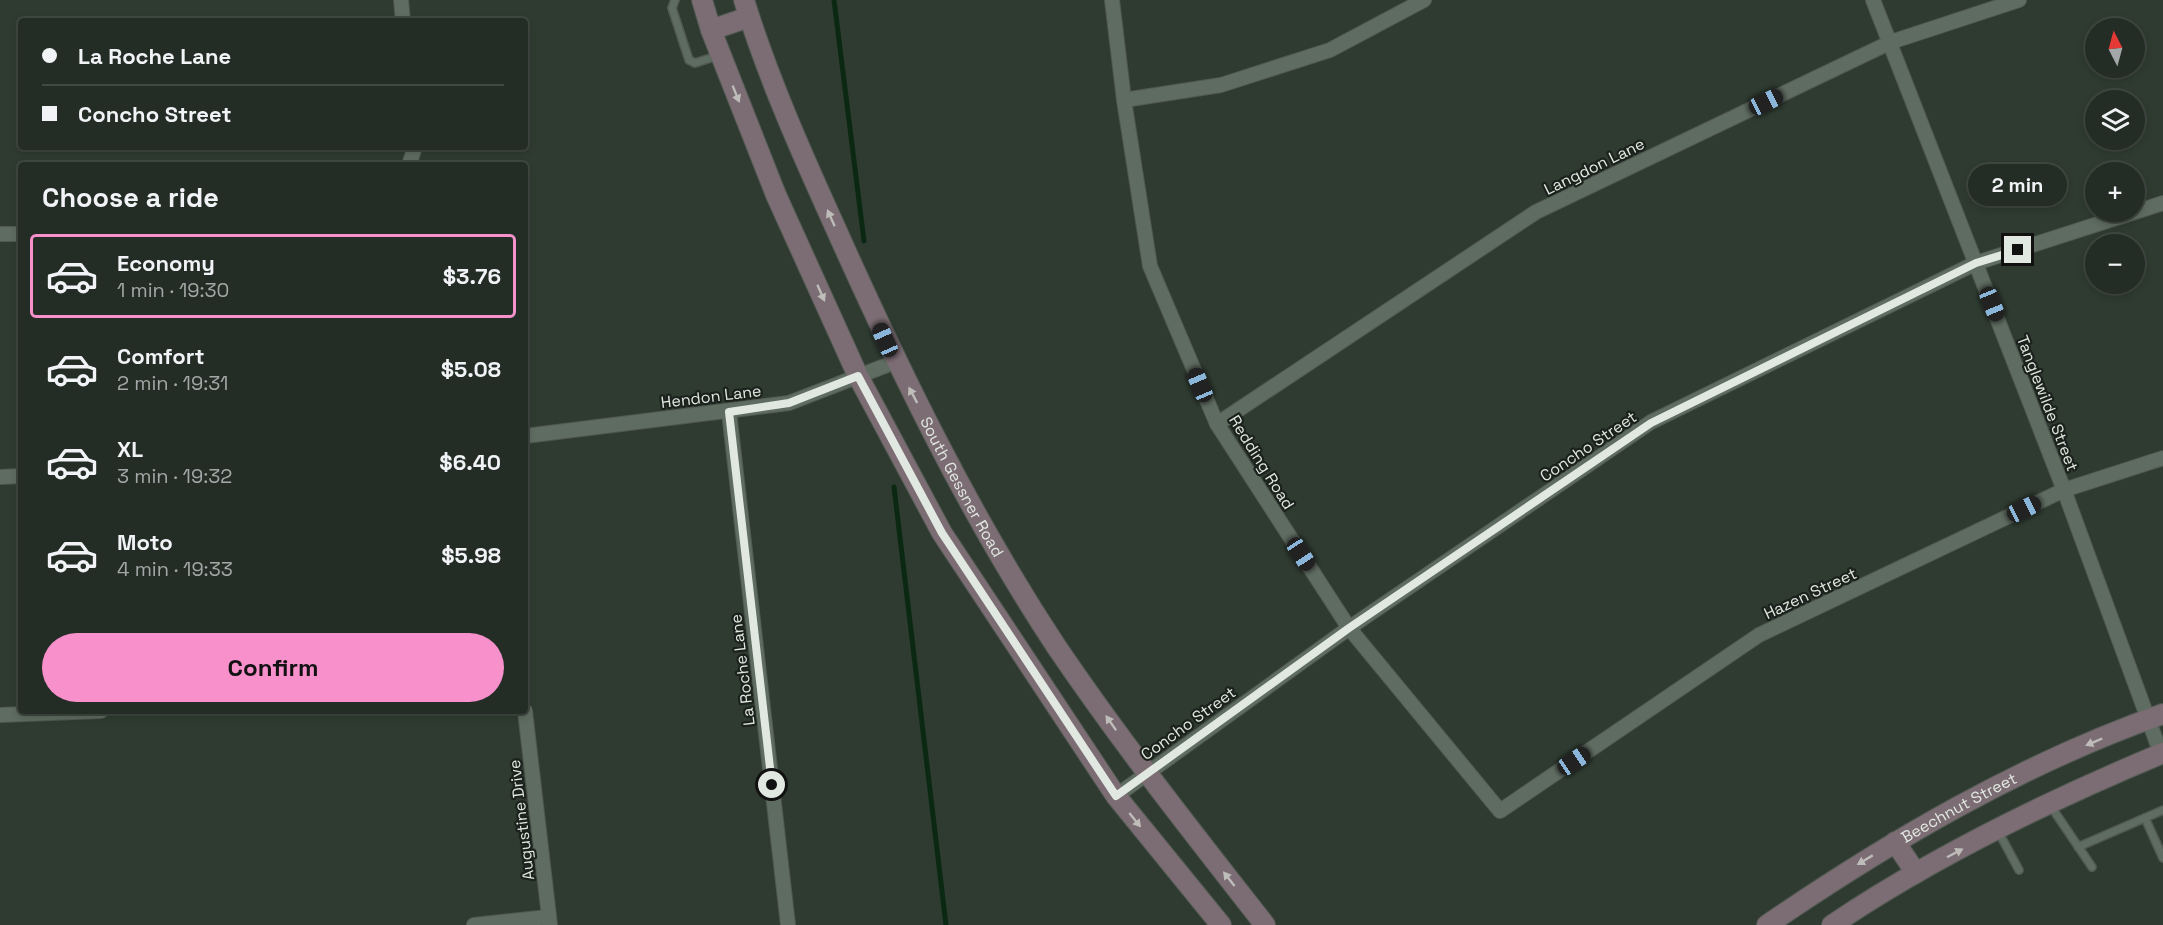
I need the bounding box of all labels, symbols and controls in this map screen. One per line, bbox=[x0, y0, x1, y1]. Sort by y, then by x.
north arrow bbox=[2085, 18, 2145, 78]
map controls bbox=[2085, 18, 2145, 294]
text: La Roche Lane bbox=[78, 42, 231, 70]
one-way arrow bbox=[731, 86, 741, 104]
car bbox=[1746, 86, 1786, 118]
button: layers bbox=[2085, 90, 2145, 150]
text: Concho Street bbox=[78, 100, 231, 128]
street label: Langdon Lane bbox=[1540, 133, 1648, 200]
button: + bbox=[2085, 162, 2145, 222]
callout: 2 min bbox=[1968, 163, 2068, 205]
text: 2 min bbox=[1992, 172, 2043, 198]
text: Choose a ride bbox=[42, 180, 219, 215]
one-way arrow bbox=[826, 209, 836, 227]
button: − bbox=[2085, 234, 2145, 294]
route end bbox=[2004, 236, 2031, 263]
icon: car bbox=[45, 249, 99, 303]
text: Economy bbox=[117, 249, 215, 277]
text: $3.76 bbox=[443, 262, 501, 290]
text: 1 min · 19:30 bbox=[117, 277, 229, 303]
car bbox=[1977, 284, 2007, 324]
one-way arrow bbox=[816, 285, 825, 302]
car bbox=[869, 320, 901, 360]
street label: Tanglewilde Street bbox=[2012, 332, 2083, 474]
icon: car bbox=[45, 342, 99, 396]
text: Comfort bbox=[117, 342, 205, 370]
text: $5.08 bbox=[441, 355, 501, 383]
car bbox=[1185, 365, 1215, 405]
text: 2 min · 19:31 bbox=[117, 370, 228, 396]
street label: Hendon Lane bbox=[660, 380, 763, 413]
one-way arrow bbox=[908, 386, 918, 404]
street label: Concho Street bbox=[1536, 406, 1641, 487]
street label: Redding Road bbox=[1224, 411, 1299, 513]
street label: South Gessner Road bbox=[915, 413, 1008, 561]
icon: car bbox=[45, 435, 99, 489]
text: XL bbox=[117, 435, 143, 463]
text: $6.40 bbox=[439, 448, 501, 476]
text: 3 min · 19:32 bbox=[117, 463, 232, 489]
car bbox=[2004, 493, 2044, 525]
icon: car bbox=[45, 528, 99, 582]
text: Moto bbox=[117, 528, 173, 556]
car bbox=[1284, 534, 1318, 574]
text: $5.98 bbox=[441, 541, 501, 569]
text: 4 min · 19:33 bbox=[117, 556, 233, 582]
street label: Hazen Street bbox=[1760, 563, 1860, 624]
street label: La Roche Lane bbox=[725, 613, 760, 727]
button: Confirm bbox=[42, 633, 504, 702]
street label: Concho Street bbox=[1137, 682, 1240, 765]
one-way arrow bbox=[1105, 716, 1117, 732]
one-way arrow bbox=[2086, 738, 2103, 747]
car bbox=[1554, 743, 1594, 779]
street label: Augustine Drive bbox=[504, 759, 539, 881]
street label: Beechnut Street bbox=[1897, 768, 2020, 848]
route start bbox=[758, 771, 785, 798]
one-way arrow bbox=[1129, 812, 1142, 828]
one-way arrow bbox=[1947, 848, 1964, 858]
one-way arrow bbox=[1857, 855, 1873, 866]
one-way arrow bbox=[1222, 871, 1235, 887]

